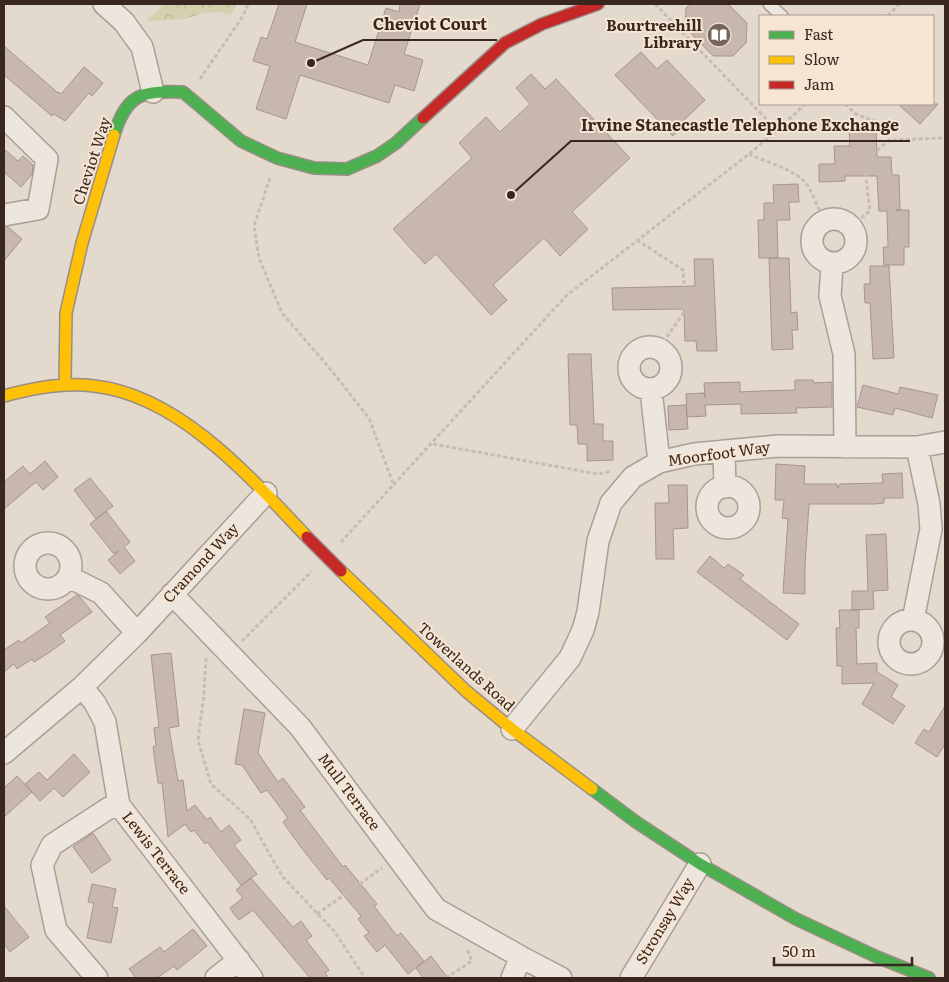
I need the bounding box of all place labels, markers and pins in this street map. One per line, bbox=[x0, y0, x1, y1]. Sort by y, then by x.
callout: Cheviot Court bbox=[363, 9, 497, 40]
place label: Bourtreehill Library bbox=[606, 13, 703, 53]
library icon: Bourtreehill Library bbox=[706, 22, 732, 48]
callout: Irvine Stanecastle Telephone Exchange bbox=[571, 110, 910, 141]

